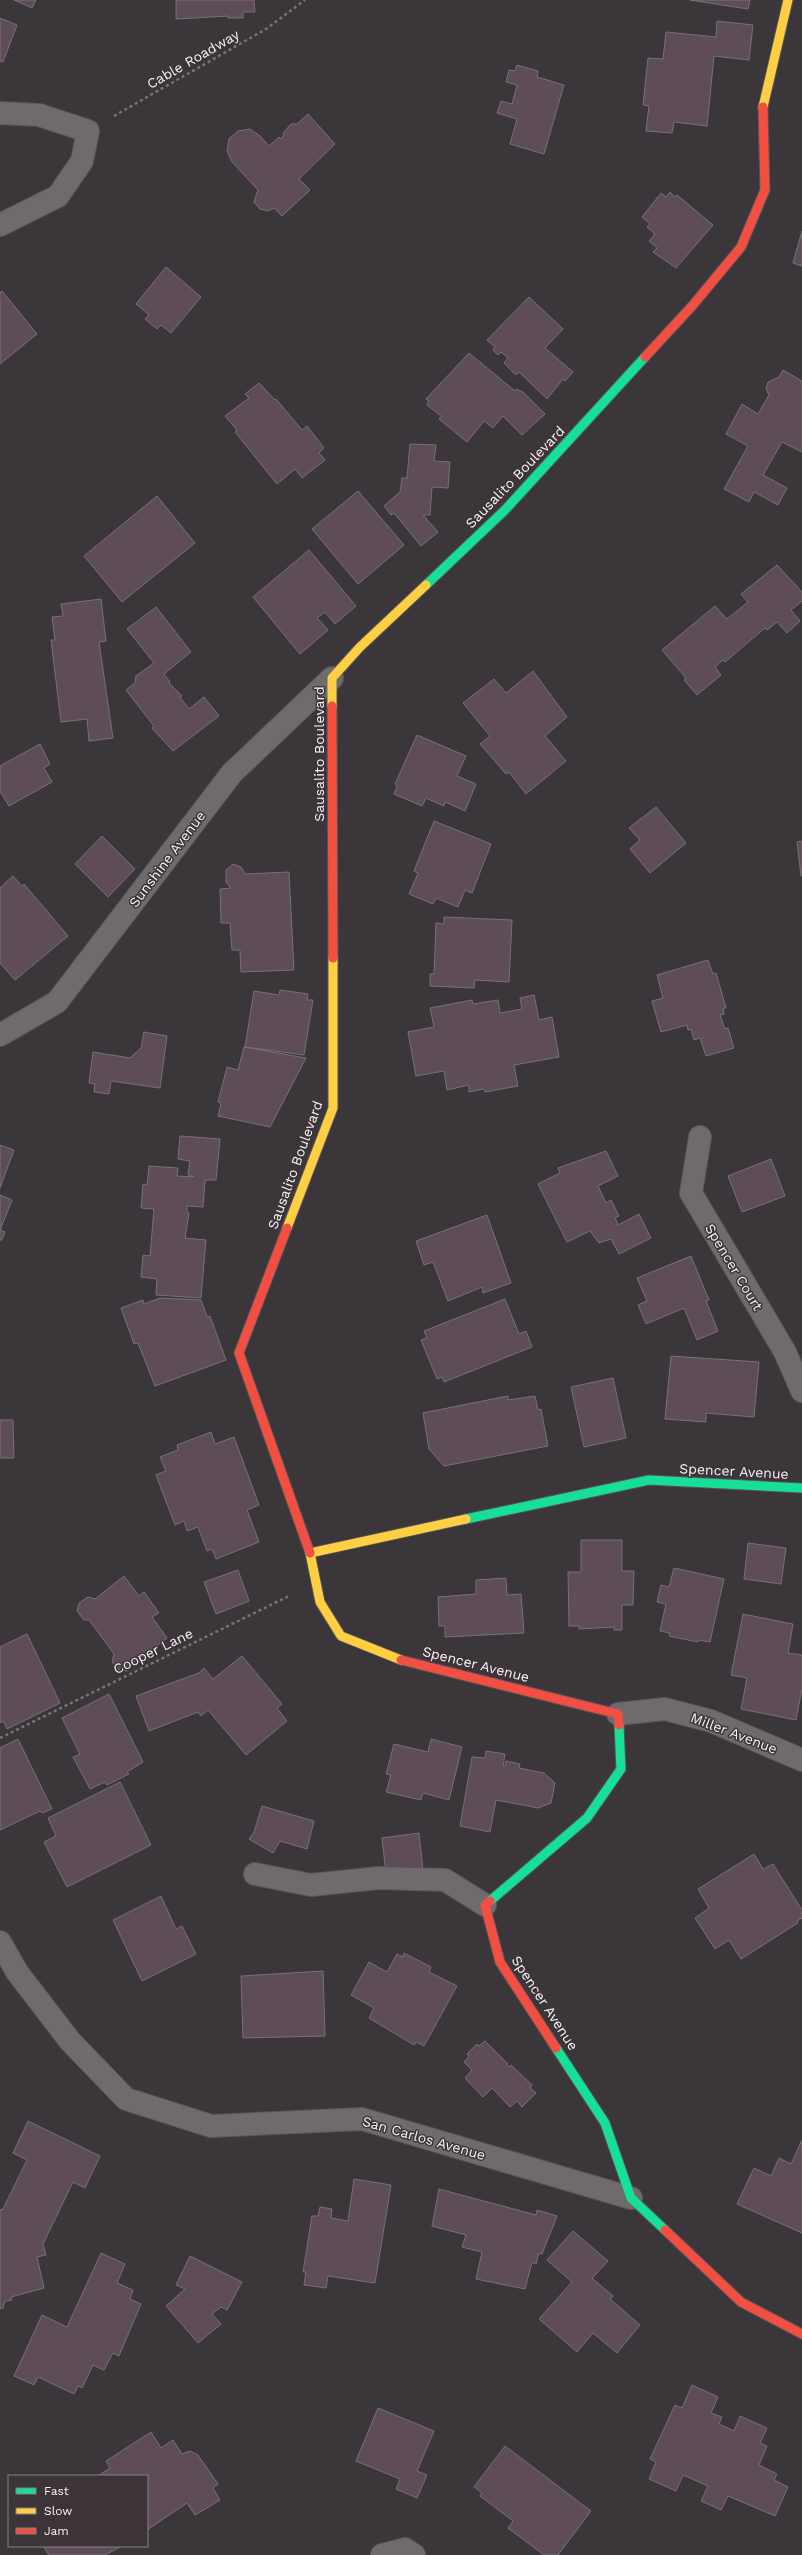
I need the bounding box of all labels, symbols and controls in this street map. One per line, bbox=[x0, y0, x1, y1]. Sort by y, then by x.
street label: Cable Roadway bbox=[144, 26, 243, 92]
street label: Sausalito Boulevard bbox=[462, 423, 568, 531]
street label: Sausalito Boulevard bbox=[311, 686, 327, 822]
street label: Sunshine Avenue bbox=[126, 808, 208, 910]
street label: Sausalito Boulevard bbox=[264, 1099, 326, 1231]
street label: Spencer Court bbox=[702, 1221, 766, 1313]
street label: Spencer Avenue bbox=[679, 1460, 789, 1482]
street label: Cooper Lane bbox=[111, 1625, 195, 1677]
street label: Spencer Avenue bbox=[421, 1643, 531, 1685]
street label: Miller Avenue bbox=[688, 1709, 780, 1757]
street label: Spencer Avenue bbox=[508, 1953, 582, 2053]
street label: San Carlos Avenue bbox=[361, 2113, 487, 2163]
legend bbox=[8, 2475, 148, 2547]
text: Fast bbox=[44, 2484, 69, 2498]
text: Slow bbox=[44, 2504, 72, 2518]
text: Jam bbox=[44, 2524, 69, 2538]

